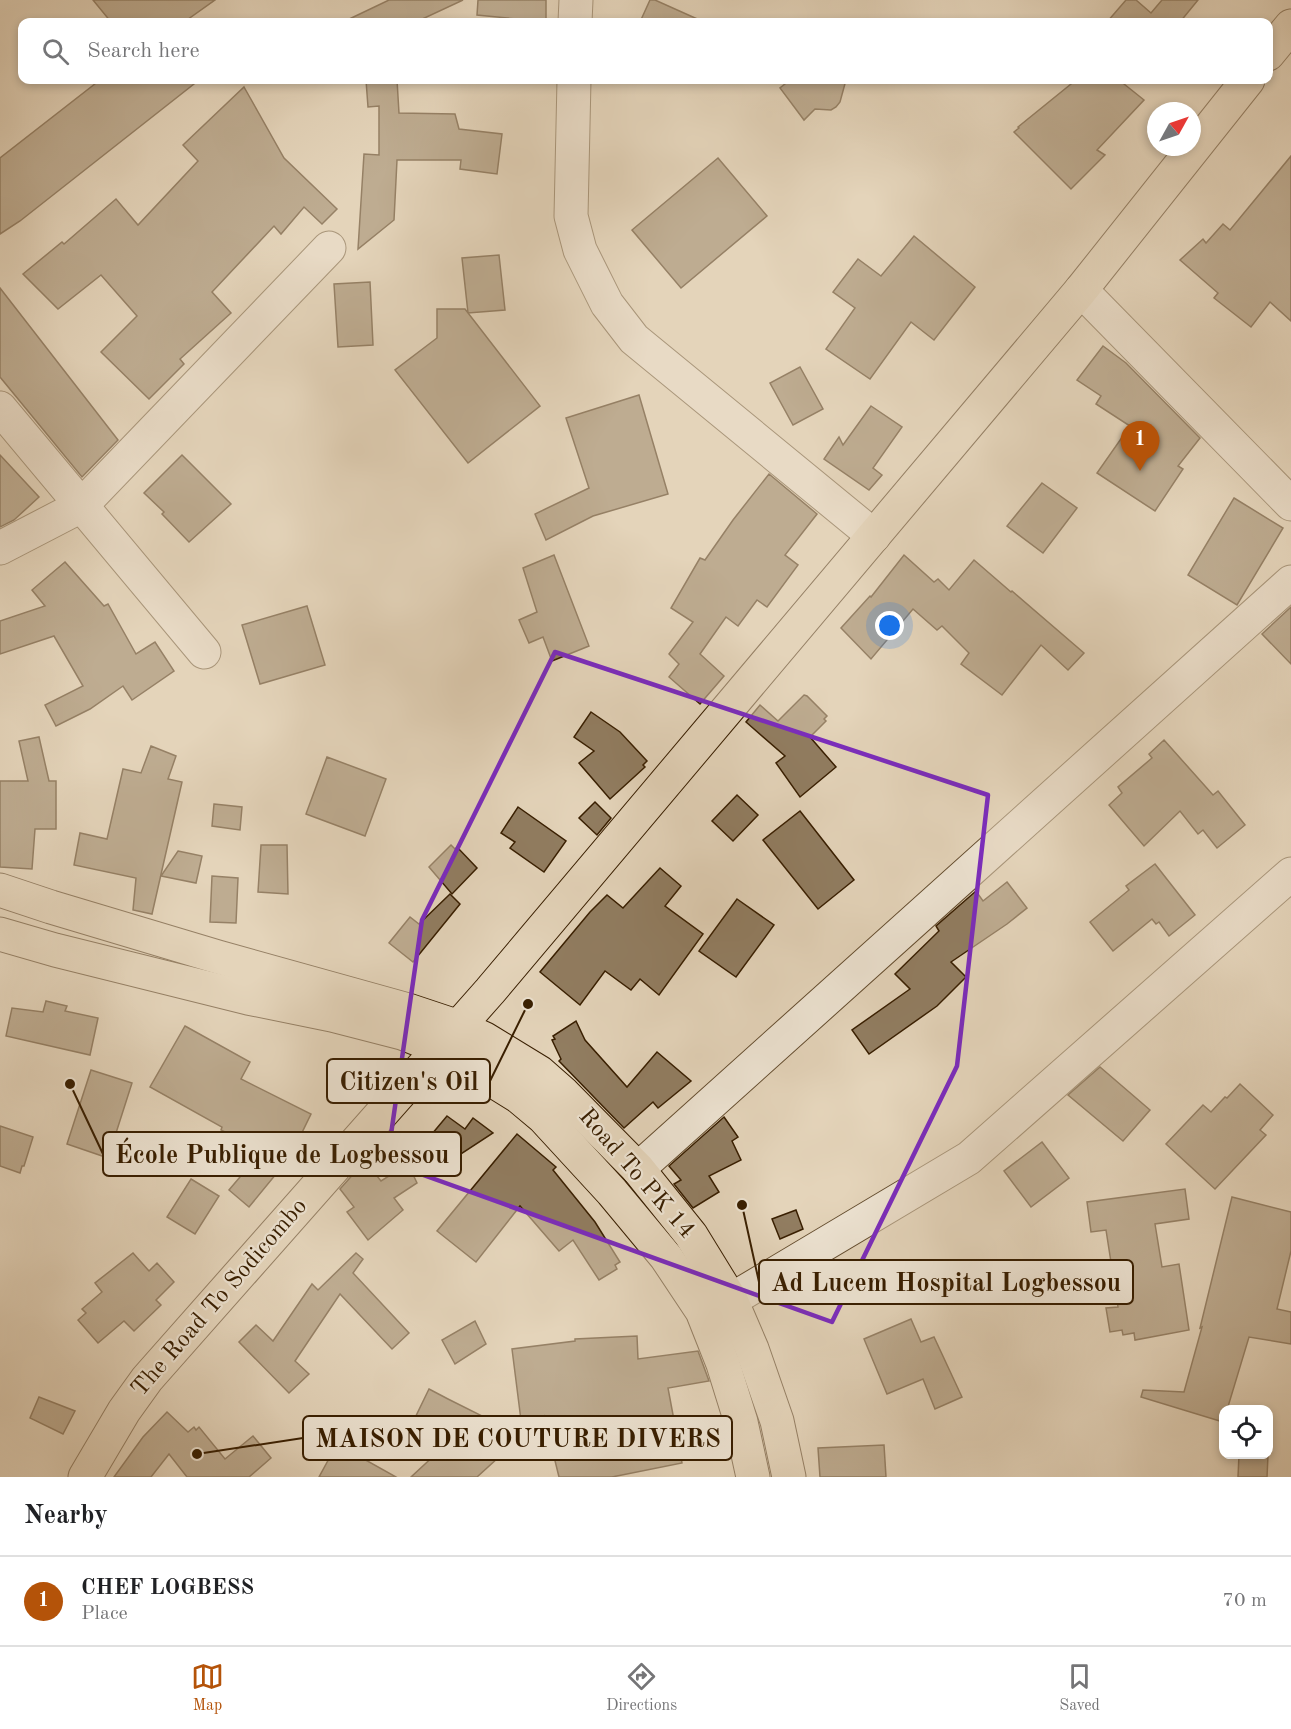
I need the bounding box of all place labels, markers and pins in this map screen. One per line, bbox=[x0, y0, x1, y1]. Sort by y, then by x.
pin: 1 bbox=[1120, 422, 1160, 471]
callout: Citizen's Oil bbox=[327, 1059, 490, 1103]
callout: École Publique de Logbessou bbox=[103, 1132, 461, 1176]
callout: Ad Lucem Hospital Logbessou bbox=[759, 1260, 1133, 1304]
callout: MAISON DE COUTURE DIVERS bbox=[303, 1416, 732, 1460]

